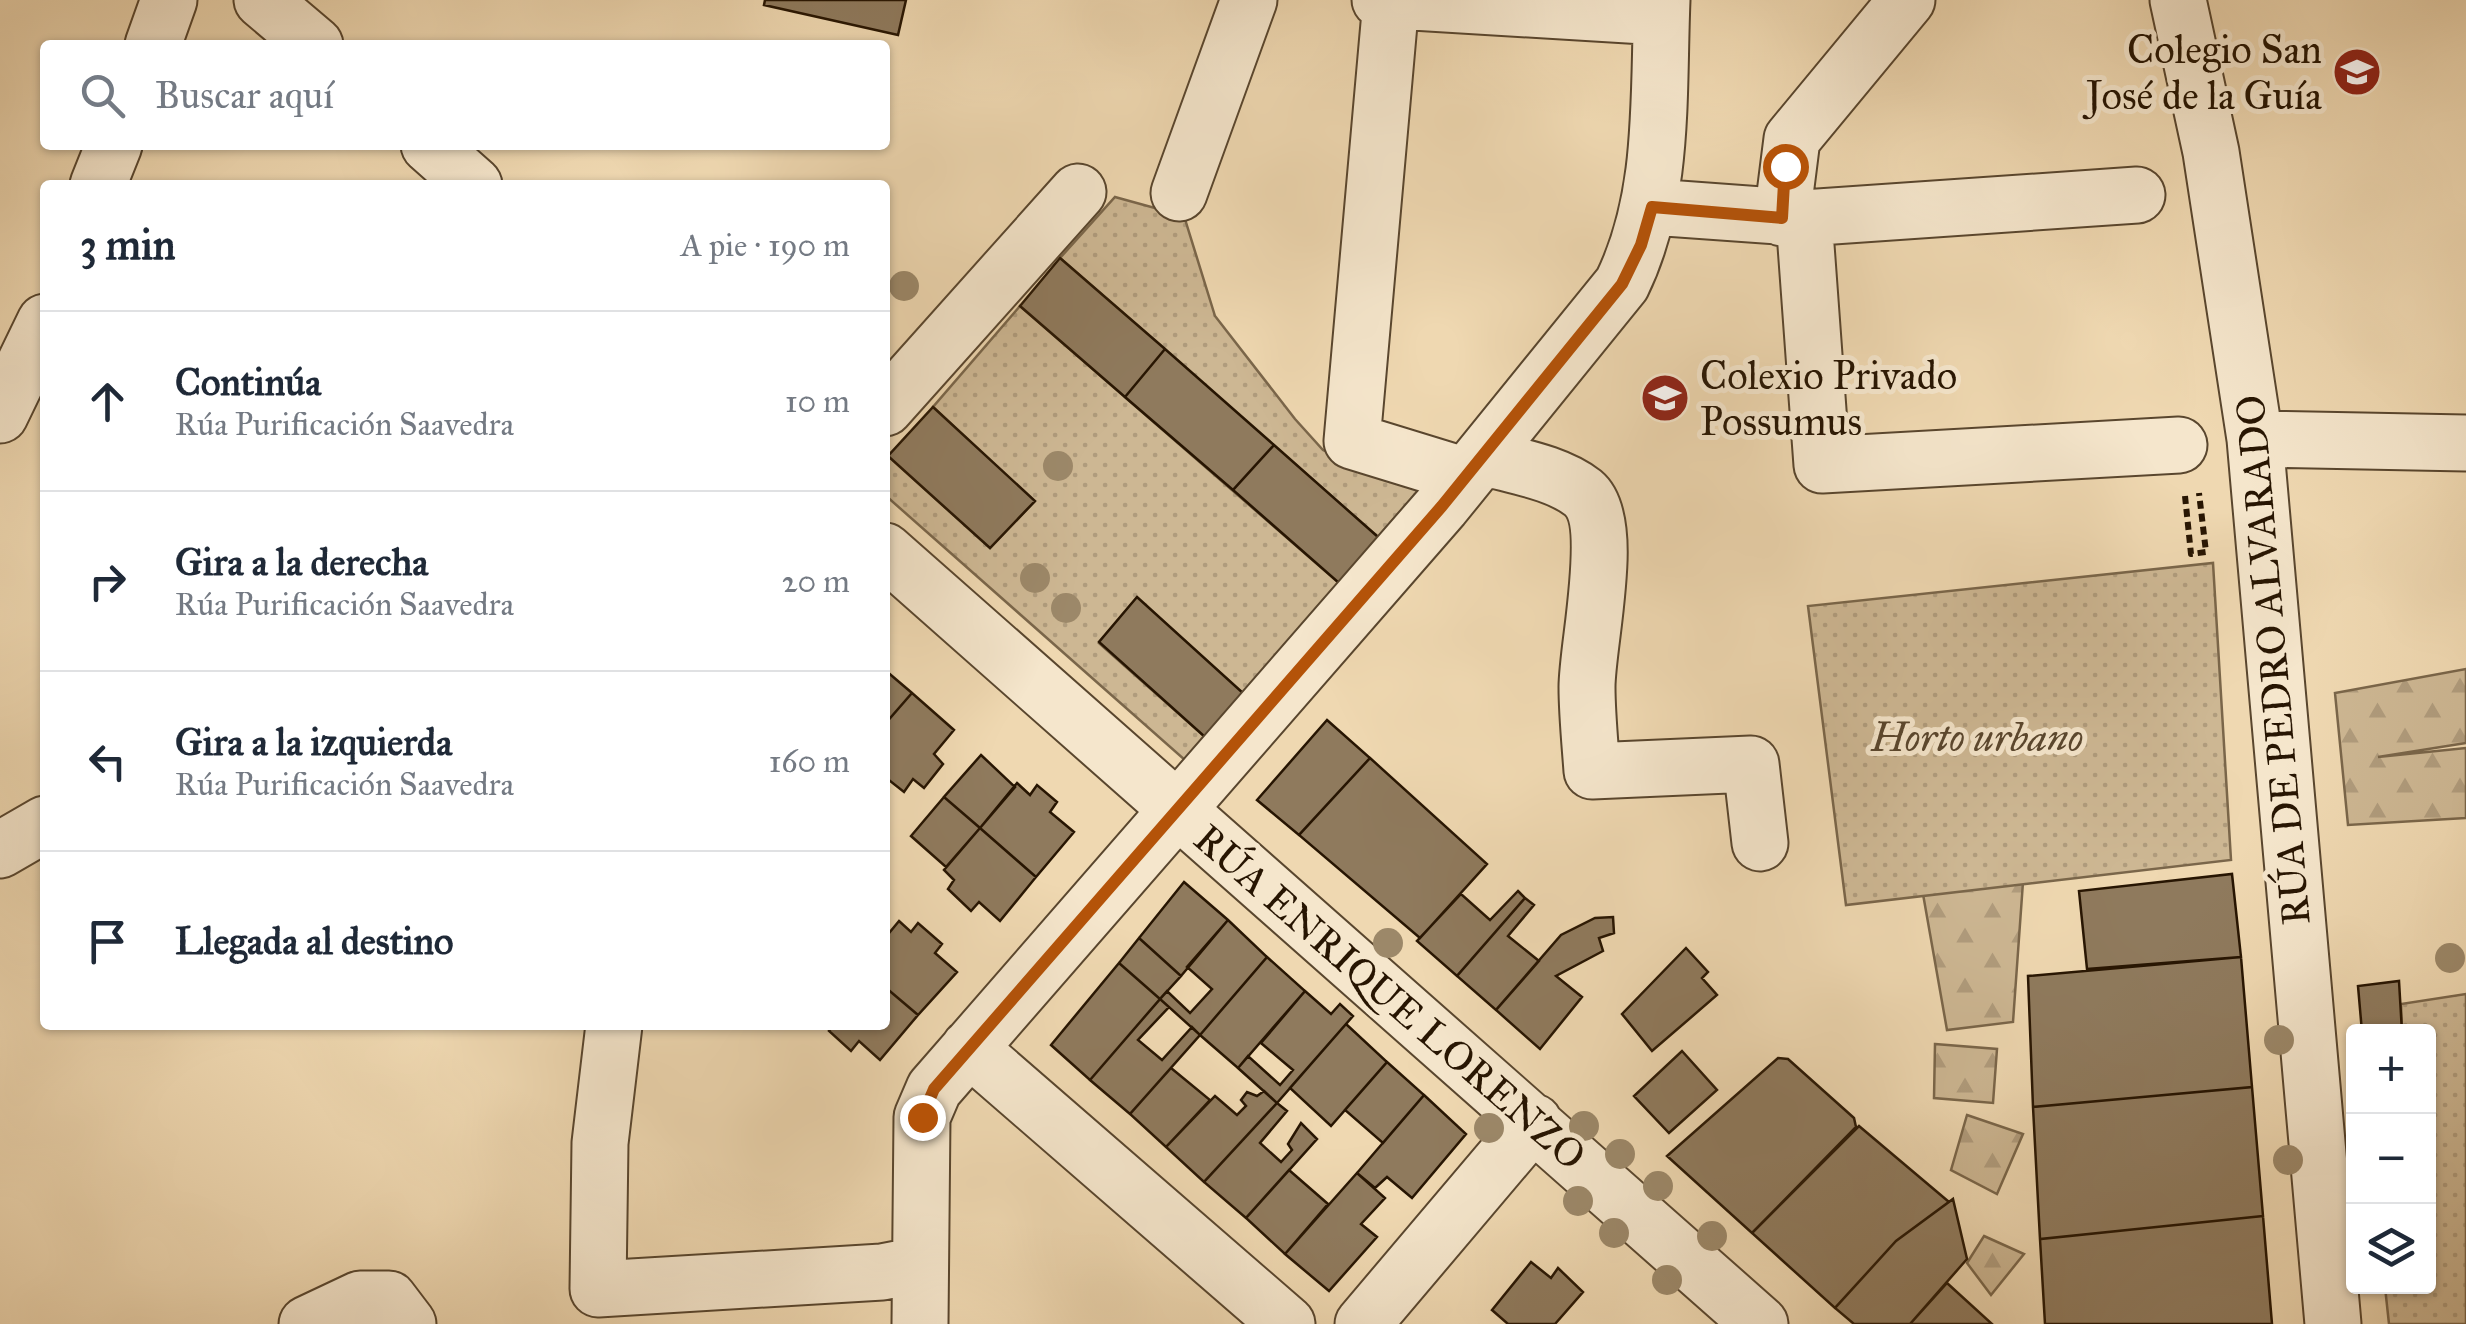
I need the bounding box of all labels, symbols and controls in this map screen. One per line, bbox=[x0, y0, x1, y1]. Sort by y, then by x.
place label: Colegio San José de la Guía bbox=[2082, 25, 2322, 120]
search box bbox=[40, 40, 890, 150]
school or university icon: Colegio San José de la Guía bbox=[2331, 46, 2383, 98]
icon: search bbox=[75, 68, 130, 123]
text: Buscar aquí bbox=[155, 72, 334, 118]
route start bbox=[1763, 144, 1809, 190]
text: 3 min bbox=[80, 219, 175, 271]
text: A pie · 190 m bbox=[681, 226, 850, 265]
place label: Colexio Privado Possumus bbox=[1700, 351, 1957, 446]
text: Continúa bbox=[175, 359, 321, 405]
school or university icon: Colexio Privado Possumus bbox=[1639, 372, 1691, 424]
icon: ahead bbox=[80, 374, 135, 429]
text: 10 m bbox=[785, 382, 850, 421]
street label: RÚA DE PEDRO ALVARADO bbox=[2224, 393, 2321, 927]
text: Rúa Purificación Saavedra bbox=[175, 405, 514, 444]
text: Gira a la derecha bbox=[175, 539, 428, 585]
icon: right bbox=[80, 554, 135, 609]
text: 20 m bbox=[782, 562, 850, 601]
text: Rúa Purificación Saavedra bbox=[175, 585, 514, 624]
park label: Horto urbano bbox=[1870, 713, 2083, 762]
text: Gira a la izquierda bbox=[175, 719, 452, 765]
icon: left bbox=[80, 734, 135, 789]
text: 160 m bbox=[769, 742, 850, 781]
text: Rúa Purificación Saavedra bbox=[175, 765, 514, 804]
street label: RÚA ENRIQUE LORENZO bbox=[1184, 813, 1596, 1180]
icon: arrive bbox=[80, 914, 135, 969]
text: Llegada al destino bbox=[175, 918, 454, 964]
map controls bbox=[2346, 1024, 2436, 1294]
button: + bbox=[2346, 1024, 2436, 1114]
route end bbox=[900, 1095, 946, 1141]
button: − bbox=[2346, 1114, 2436, 1204]
button: layers bbox=[2346, 1204, 2436, 1294]

